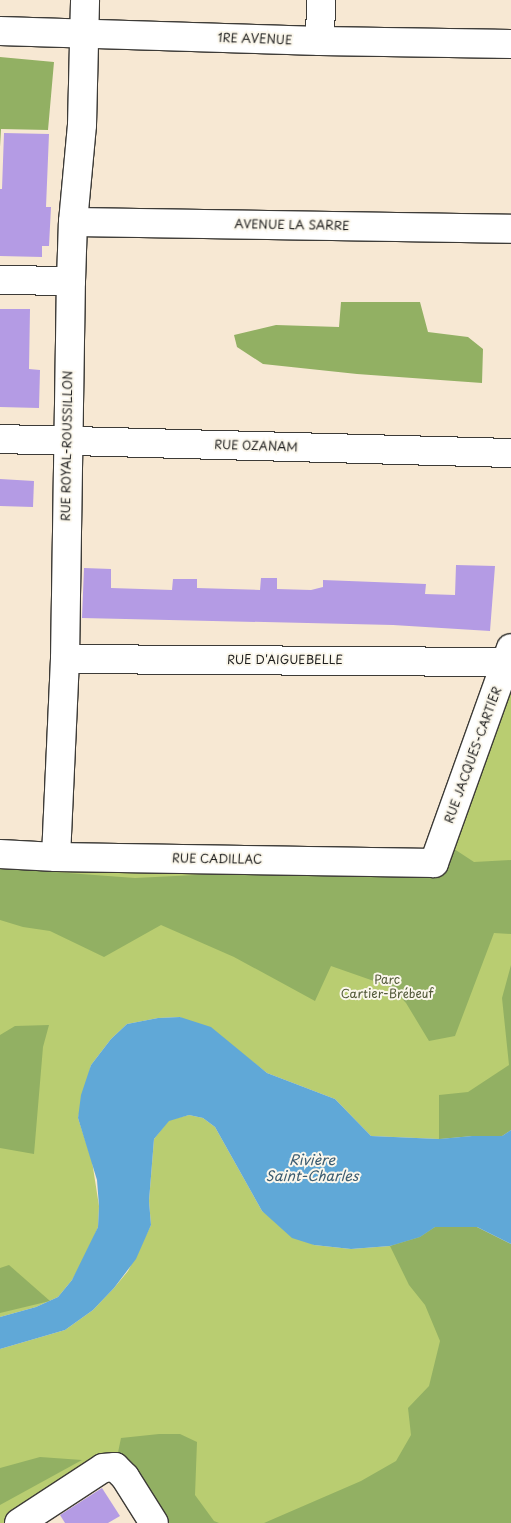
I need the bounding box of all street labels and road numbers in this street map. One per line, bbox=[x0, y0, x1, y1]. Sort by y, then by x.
street label: 1RE AVENUE bbox=[217, 30, 293, 48]
street label: AVENUE LA SARRE bbox=[234, 217, 350, 233]
street label: RUE ROYAL-ROUSSILLON bbox=[58, 370, 76, 522]
street label: RUE OZANAM bbox=[213, 437, 299, 455]
street label: RUE D'AIGUEBELLE bbox=[227, 653, 343, 667]
street label: RUE JACQUES-CARTIER bbox=[441, 684, 505, 826]
street label: RUE CADILLAC bbox=[171, 851, 263, 867]

